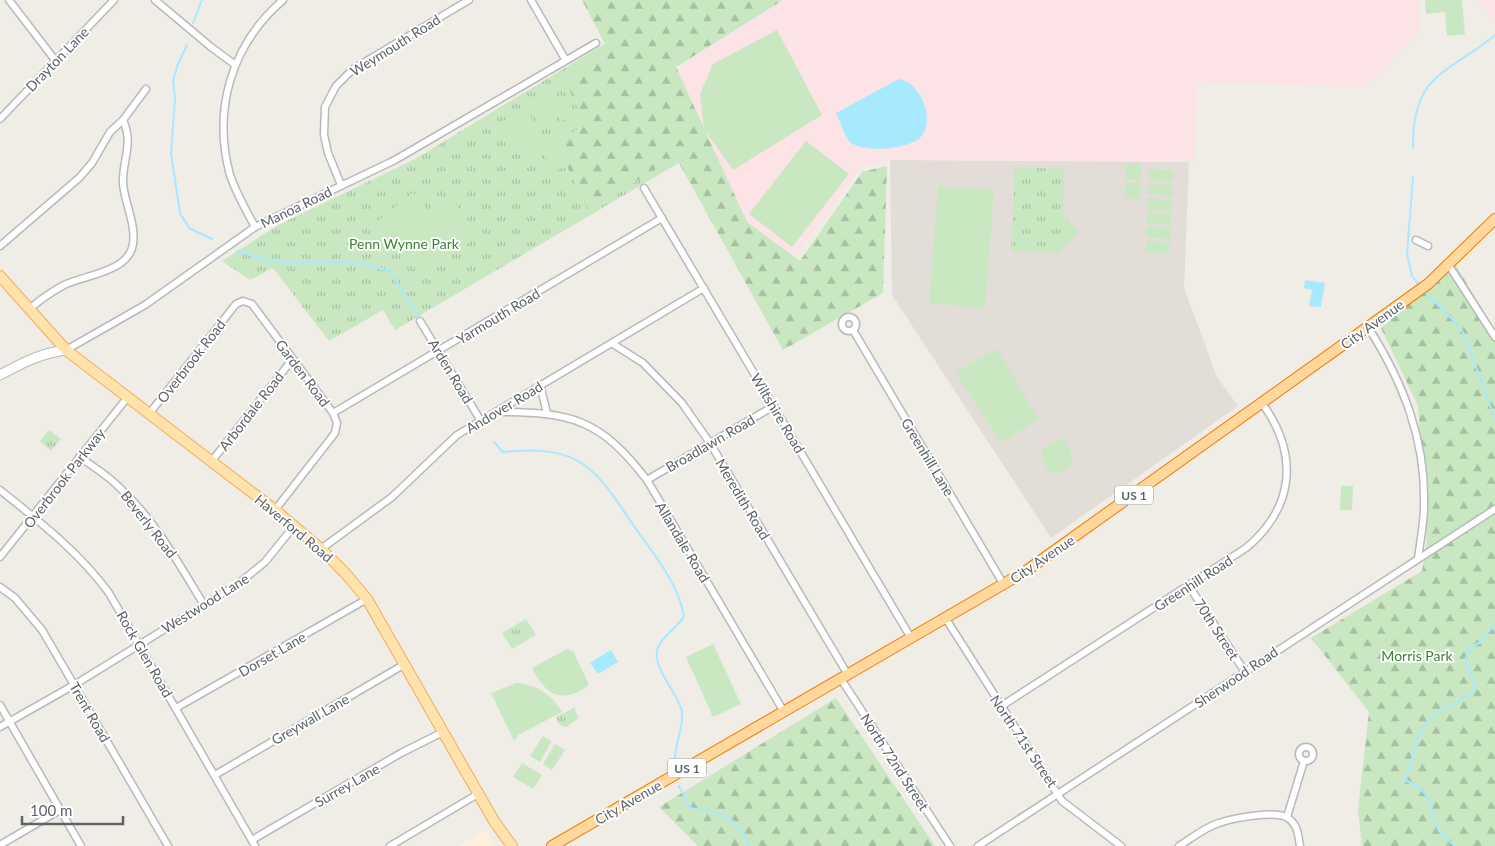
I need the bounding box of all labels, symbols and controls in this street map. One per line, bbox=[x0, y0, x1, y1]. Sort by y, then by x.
street label: Weymouth Road bbox=[347, 11, 443, 79]
street label: Drayton Lane bbox=[22, 23, 92, 95]
street label: Manoa Road bbox=[258, 182, 334, 232]
park label: Penn Wynne Park bbox=[349, 235, 460, 252]
street label: Yarmouth Road bbox=[453, 285, 543, 347]
street label: City Avenue bbox=[1337, 295, 1407, 353]
street label: Overbrook Road bbox=[153, 316, 229, 406]
street label: Garden Road bbox=[272, 336, 334, 410]
street label: Arden Road bbox=[425, 336, 477, 406]
street label: Arbordale Road bbox=[215, 368, 287, 454]
street label: Wiltshire Road bbox=[747, 370, 809, 456]
street label: Andover Road bbox=[462, 377, 546, 437]
street label: Broadlawn Road bbox=[662, 411, 758, 475]
street label: Greenhill Lane bbox=[898, 415, 958, 499]
street label: Overbrook Parkway bbox=[20, 424, 109, 531]
street label: Meredith Road bbox=[712, 456, 774, 542]
road number: US 1 bbox=[1115, 486, 1153, 504]
street label: Beverly Road bbox=[118, 487, 180, 561]
street label: Haverford Road bbox=[251, 490, 337, 566]
street label: Allandale Road bbox=[652, 499, 714, 585]
street label: City Avenue bbox=[1007, 531, 1077, 587]
street label: Greenhill Road bbox=[1151, 551, 1235, 615]
street label: Westwood Lane bbox=[158, 569, 252, 637]
street label: 70th Street bbox=[1191, 595, 1243, 663]
street label: Rock Glen Road bbox=[113, 608, 177, 700]
street label: Dorset Lane bbox=[235, 628, 309, 680]
street label: Sherwood Road bbox=[1191, 643, 1281, 711]
park label: Morris Park bbox=[1381, 647, 1454, 664]
street label: Trent Road bbox=[66, 679, 114, 745]
street label: Greywall Lane bbox=[268, 690, 352, 748]
street label: North 71st Street bbox=[987, 692, 1061, 790]
street label: North 72nd Street bbox=[857, 710, 933, 814]
road number: US 1 bbox=[668, 758, 706, 778]
street label: Surrey Lane bbox=[311, 760, 383, 810]
street label: City Avenue bbox=[592, 776, 664, 828]
scale bar bbox=[22, 794, 124, 826]
text: 100 m bbox=[30, 801, 72, 819]

